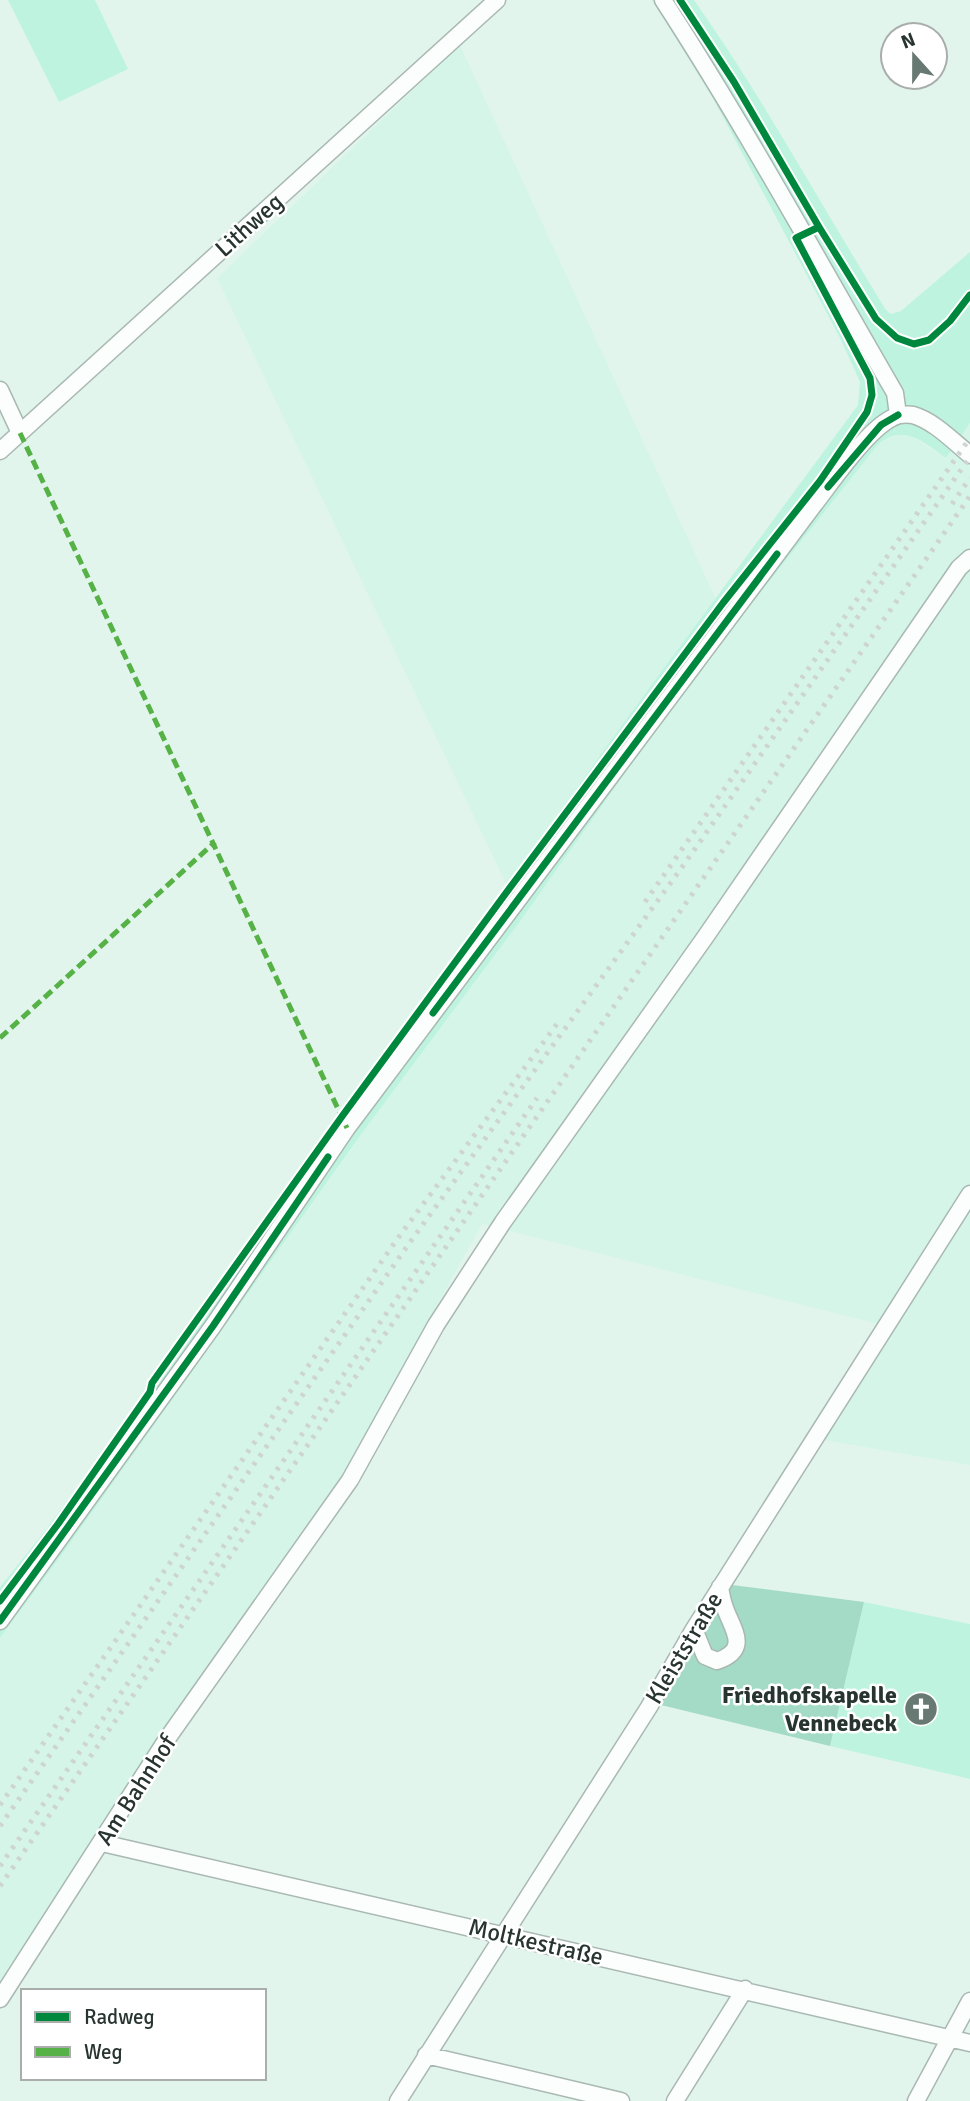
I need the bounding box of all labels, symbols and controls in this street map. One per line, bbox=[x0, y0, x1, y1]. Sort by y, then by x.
north arrow bbox=[879, 21, 949, 91]
text: N bbox=[898, 27, 919, 55]
street label: Lithweg bbox=[209, 187, 289, 263]
street label: Kleiststraße bbox=[639, 1587, 729, 1709]
place label: Friedhofskapelle Vennebeck bbox=[722, 1680, 897, 1738]
church icon: Friedhofskapelle Vennebeck bbox=[902, 1690, 940, 1728]
street label: Am Bahnhof bbox=[89, 1728, 183, 1851]
street label: Moltkestraße bbox=[466, 1912, 606, 1972]
legend bbox=[21, 1989, 266, 2080]
text: Radweg bbox=[84, 2004, 155, 2030]
text: Weg bbox=[84, 2039, 123, 2065]

